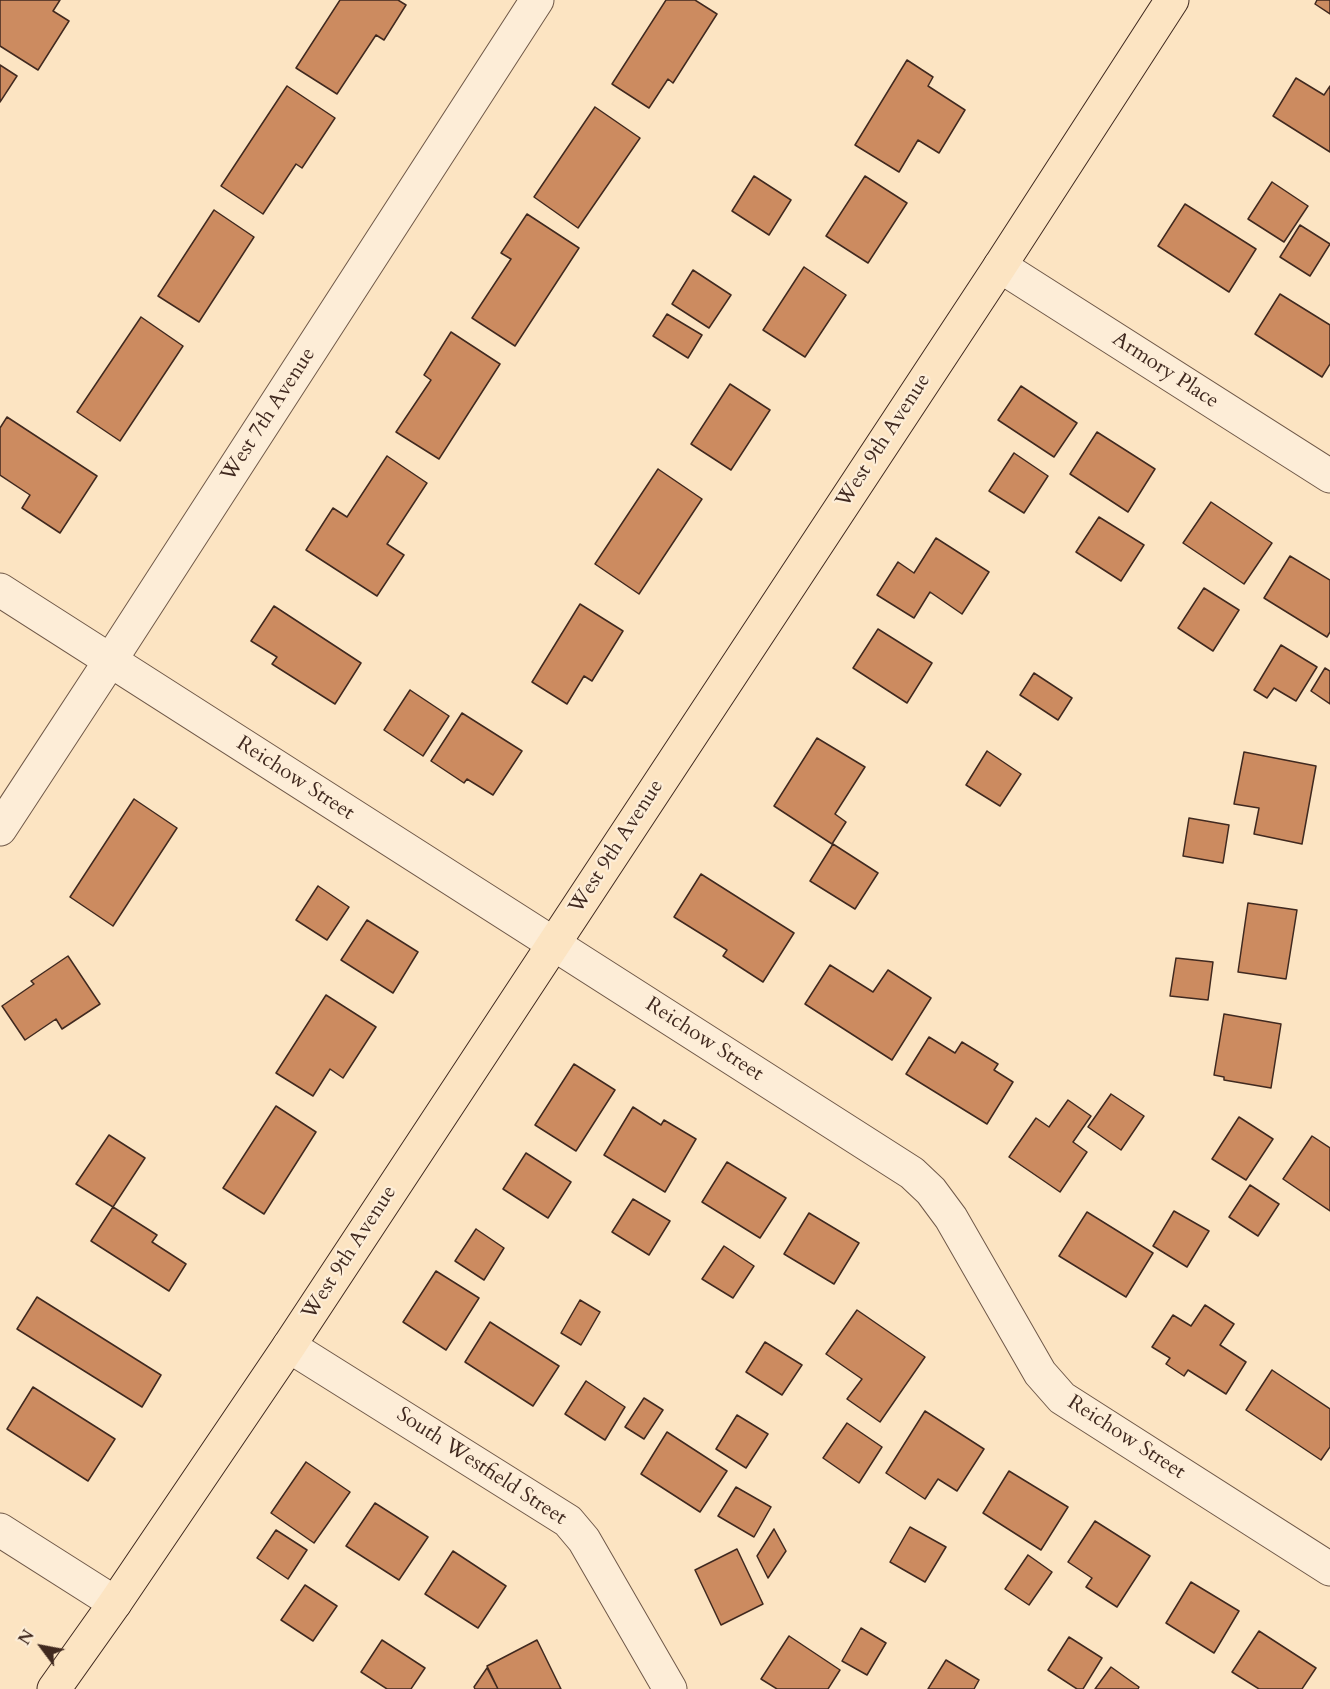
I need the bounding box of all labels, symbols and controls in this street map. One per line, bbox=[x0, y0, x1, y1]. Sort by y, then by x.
street label: Armory Place bbox=[1107, 327, 1223, 415]
street label: West 7th Avenue bbox=[216, 343, 322, 487]
street label: West 9th Avenue bbox=[831, 369, 937, 513]
street label: Reichow Street bbox=[231, 732, 359, 826]
street label: West 9th Avenue bbox=[564, 775, 670, 919]
street label: Reichow Street bbox=[640, 993, 768, 1087]
street label: West 9th Avenue bbox=[297, 1181, 403, 1325]
street label: Reichow Street bbox=[1062, 1391, 1190, 1485]
street label: South Westfield Street bbox=[391, 1403, 571, 1531]
north arrow bbox=[12, 1617, 72, 1677]
text: N bbox=[14, 1626, 40, 1649]

